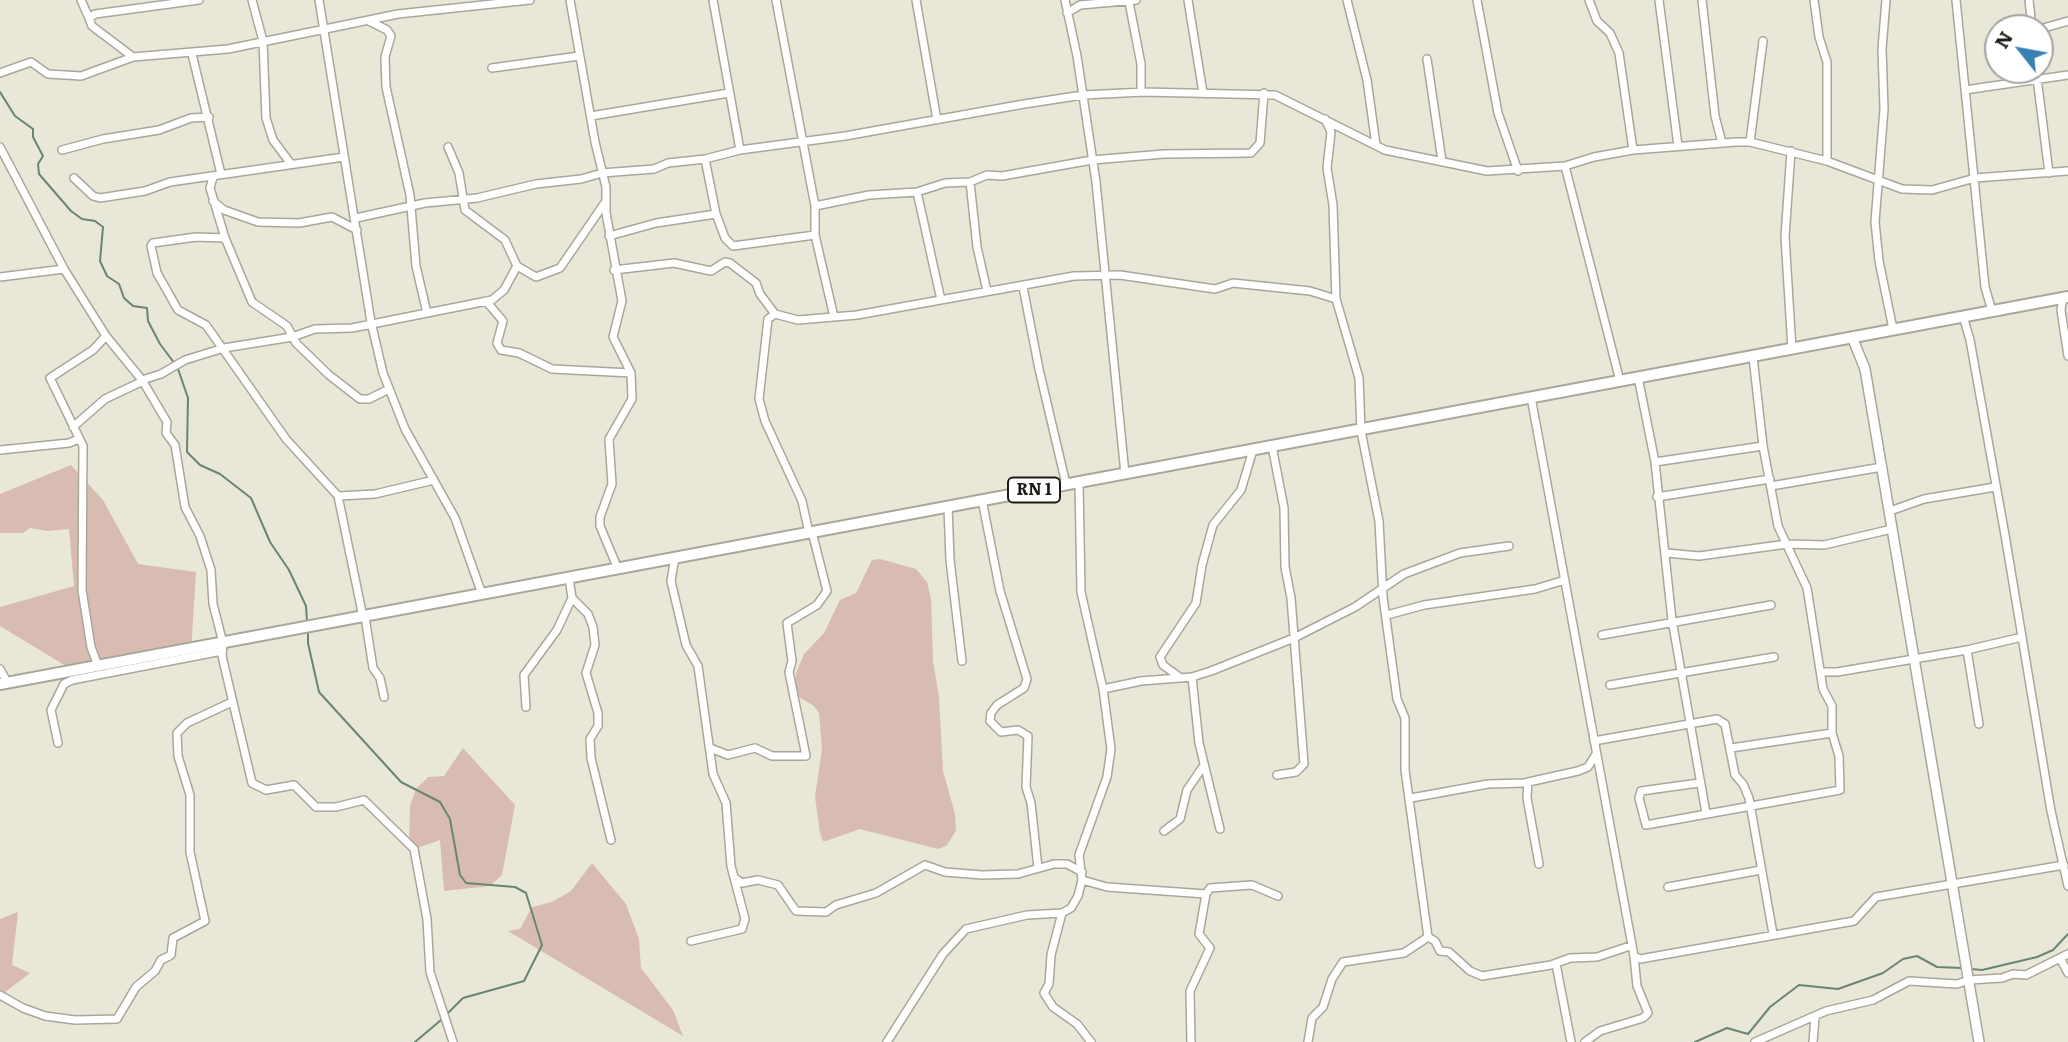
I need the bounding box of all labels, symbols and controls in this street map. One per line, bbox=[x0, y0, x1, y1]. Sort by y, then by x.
north arrow bbox=[1984, 14, 2054, 84]
text: N bbox=[1987, 25, 2019, 53]
road number: RN 1 bbox=[1008, 477, 1060, 503]

